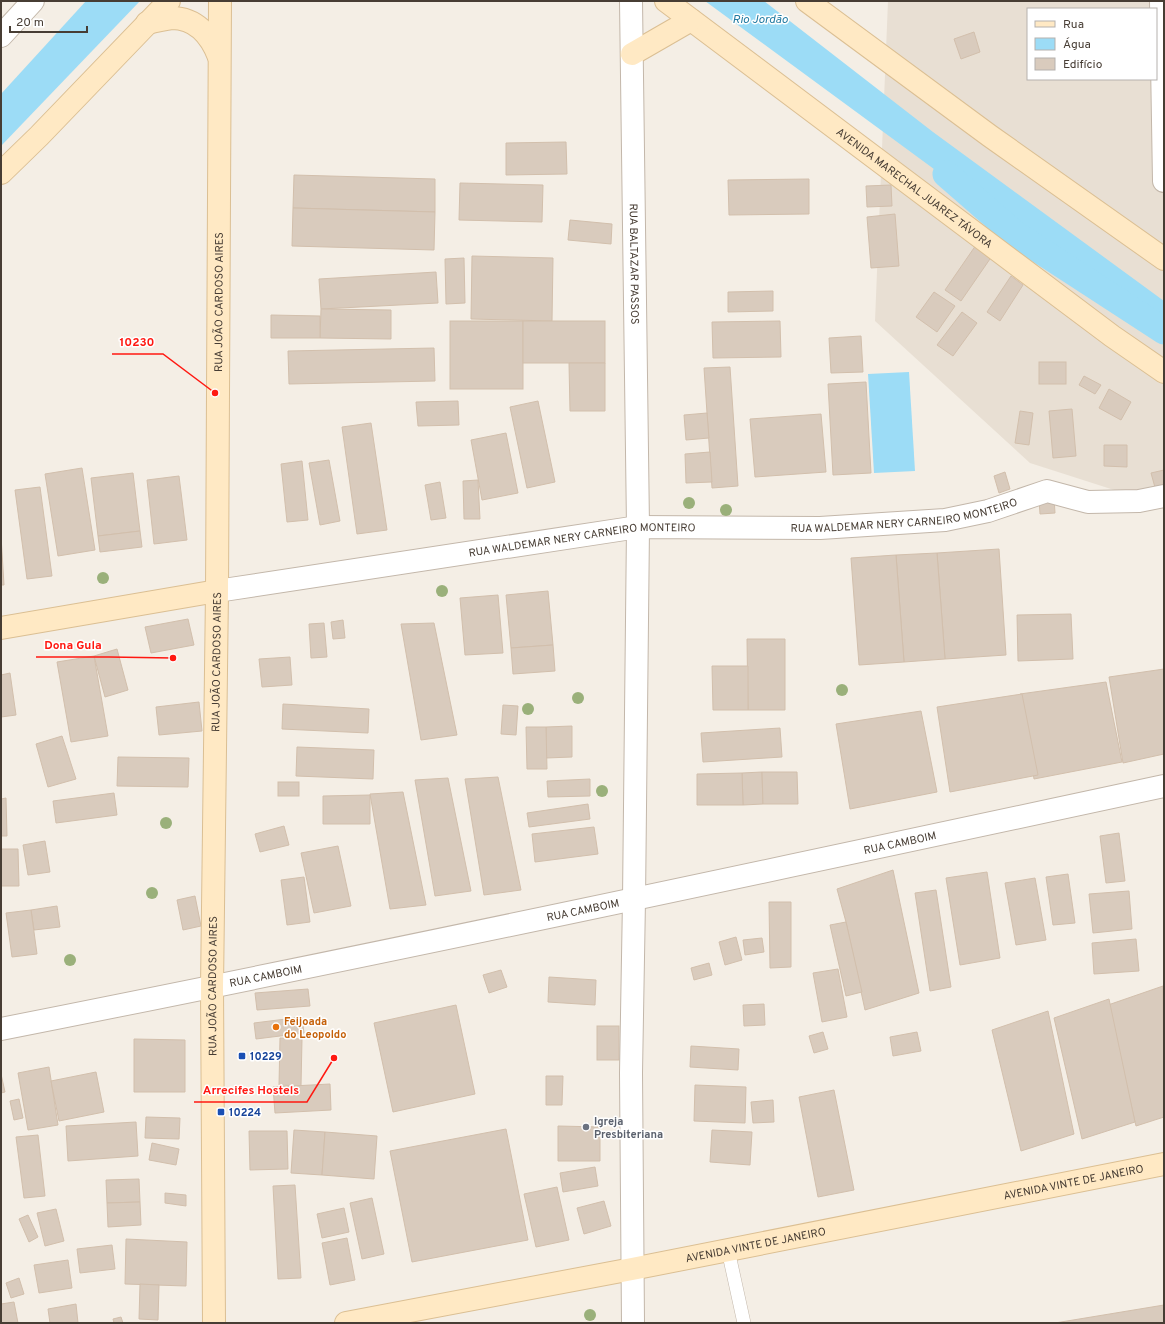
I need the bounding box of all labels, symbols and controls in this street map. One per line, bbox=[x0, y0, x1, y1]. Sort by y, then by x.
scale bar bbox=[10, 8, 87, 34]
legend bbox=[1027, 8, 1157, 80]
water label: Rio Jordão bbox=[732, 12, 788, 28]
text: 20 m bbox=[16, 15, 44, 31]
text: Rua bbox=[1063, 17, 1084, 33]
text: Água bbox=[1063, 37, 1091, 53]
text: Edifício bbox=[1063, 57, 1103, 73]
street label: AVENIDA MARECHAL JUAREZ TÁVORA bbox=[833, 125, 995, 252]
street label: RUA BALTAZAR PASSOS bbox=[626, 203, 641, 325]
street label: RUA JOÃO CARDOSO AIRES bbox=[212, 232, 227, 372]
callout: 10230 bbox=[112, 330, 163, 354]
text: 10230 bbox=[120, 335, 155, 351]
street label: RUA WALDEMAR NERY CARNEIRO MONTEIRO bbox=[791, 496, 1019, 536]
street label: RUA WALDEMAR NERY CARNEIRO MONTEIRO bbox=[468, 521, 696, 561]
street label: RUA JOÃO CARDOSO AIRES bbox=[209, 592, 225, 732]
callout: Dona Gula bbox=[36, 633, 109, 657]
text: Dona Gula bbox=[44, 638, 102, 654]
street label: RUA CAMBOIM bbox=[862, 829, 938, 858]
street label: RUA CAMBOIM bbox=[545, 896, 621, 925]
street label: RUA JOÃO CARDOSO AIRES bbox=[206, 916, 221, 1056]
street label: RUA CAMBOIM bbox=[228, 962, 304, 991]
place label: Feijoada do Leopoldo bbox=[284, 1015, 346, 1042]
marker: Feijoada do Leopoldo bbox=[271, 1022, 281, 1032]
place label: 10229 bbox=[250, 1050, 282, 1064]
marker: 10229 bbox=[237, 1051, 247, 1061]
callout: Arrecifes Hostels bbox=[194, 1078, 307, 1102]
text: Arrecifes Hostels bbox=[203, 1083, 299, 1099]
place label: 10224 bbox=[229, 1106, 261, 1120]
marker: 10224 bbox=[216, 1107, 226, 1117]
place label: Igreja Presbiteriana bbox=[594, 1115, 663, 1142]
marker: Igreja Presbiteriana bbox=[581, 1122, 591, 1132]
street label: AVENIDA VINTE DE JANEIRO bbox=[1002, 1162, 1145, 1204]
street label: AVENIDA VINTE DE JANEIRO bbox=[684, 1225, 827, 1266]

